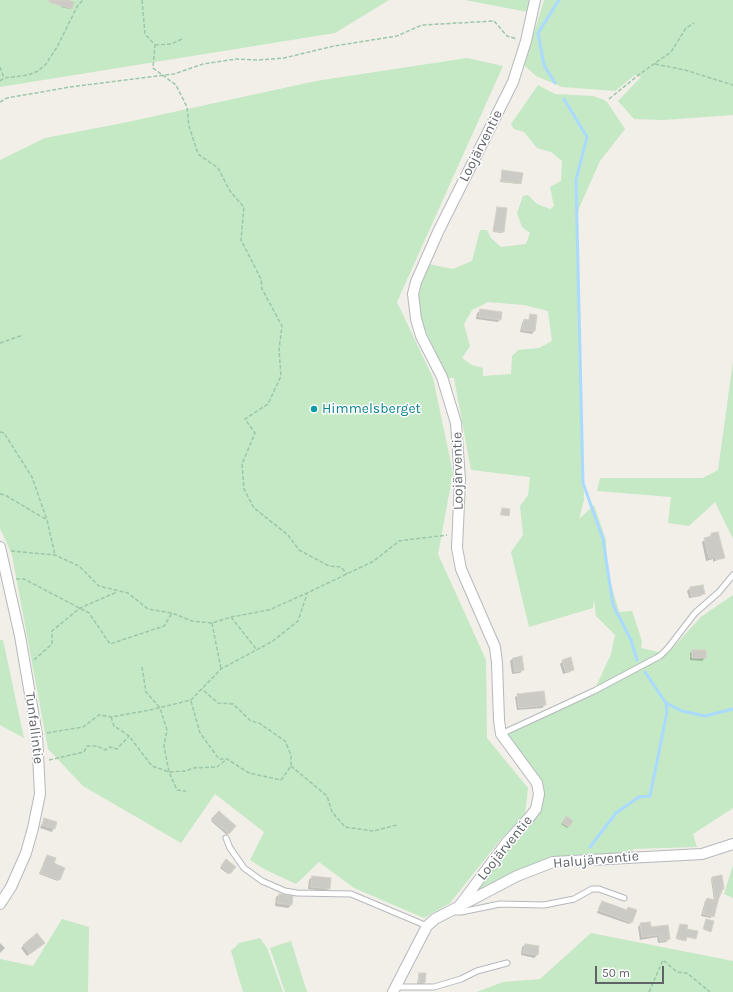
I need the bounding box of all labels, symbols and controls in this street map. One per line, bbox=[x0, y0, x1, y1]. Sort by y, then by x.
street label: Loojärventie bbox=[456, 107, 506, 185]
place label: Himmelsberget bbox=[322, 401, 421, 417]
marker: Himmelsberget bbox=[309, 404, 319, 414]
street label: Loojärventie bbox=[449, 432, 467, 510]
street label: Tunfallintie bbox=[21, 691, 47, 765]
street label: Loojärventie bbox=[474, 812, 536, 884]
street label: Halujärventie bbox=[552, 848, 640, 872]
scale bar bbox=[597, 958, 666, 984]
text: 50 m bbox=[602, 966, 630, 980]

